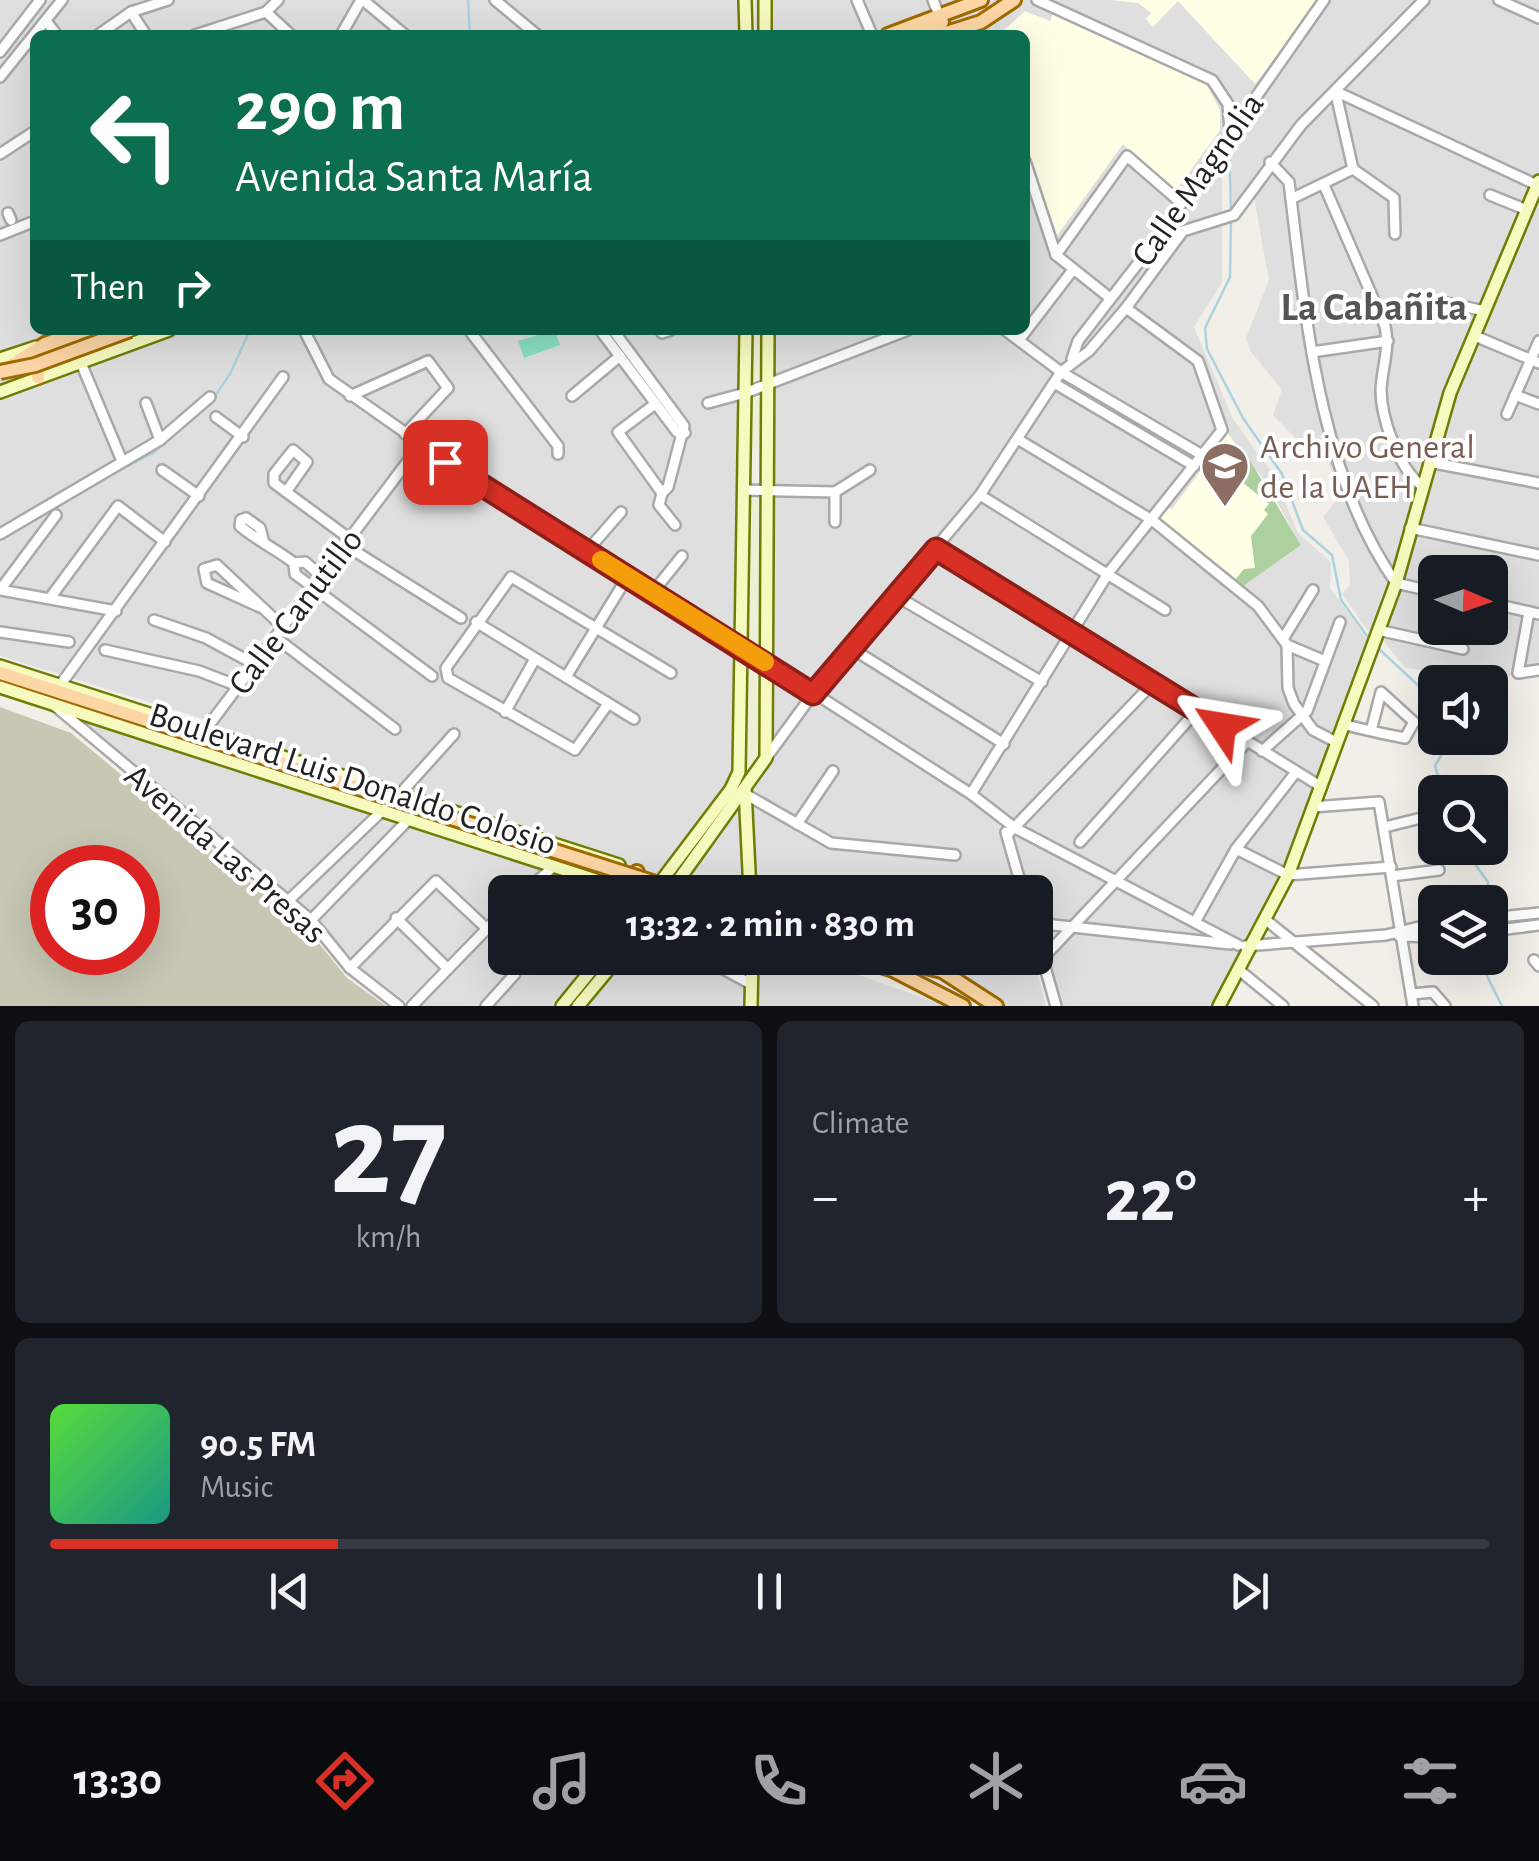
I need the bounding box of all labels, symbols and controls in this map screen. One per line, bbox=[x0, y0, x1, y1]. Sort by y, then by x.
icon: left bbox=[70, 70, 200, 200]
text: 290 m bbox=[235, 73, 405, 143]
street label: Calle Magnolia bbox=[1126, 87, 1271, 273]
text: Avenida Santa María bbox=[235, 155, 593, 200]
icon: right bbox=[165, 260, 220, 315]
text: Then bbox=[70, 269, 145, 307]
district label: La Cabañita bbox=[1281, 288, 1467, 328]
pin bbox=[403, 420, 488, 505]
place label: Archivo General de la UAEH bbox=[1260, 430, 1475, 505]
icon: arrive bbox=[418, 435, 473, 490]
school or university icon: Archivo General de la UAEH bbox=[1199, 440, 1251, 508]
street label: Calle Canutillo bbox=[223, 522, 370, 701]
north arrow bbox=[1418, 555, 1508, 645]
map controls bbox=[1418, 555, 1508, 975]
button: sound bbox=[1418, 665, 1508, 755]
position arrow bbox=[1170, 674, 1274, 778]
street label: Boulevard Luis Donaldo Colosio bbox=[145, 697, 560, 862]
street label: Avenida Las Presas bbox=[118, 758, 332, 950]
button: search bbox=[1418, 775, 1508, 865]
speed limit sign: 30 bbox=[30, 845, 160, 975]
button: layers bbox=[1418, 885, 1508, 975]
text: 13:32 · 2 min · 830 m bbox=[626, 906, 915, 944]
text: 27 bbox=[330, 1088, 447, 1218]
text: Climate bbox=[812, 1107, 909, 1139]
text: 22° bbox=[1104, 1160, 1197, 1235]
text: − bbox=[812, 1170, 838, 1225]
text: + bbox=[1463, 1170, 1489, 1225]
text: km/h bbox=[355, 1221, 422, 1253]
text: 90.5 FM bbox=[200, 1426, 316, 1464]
text: Music bbox=[200, 1471, 273, 1503]
icon: previous bbox=[262, 1564, 317, 1619]
icon: pause bbox=[742, 1564, 797, 1619]
icon: next bbox=[1222, 1564, 1277, 1619]
icon: directions bbox=[310, 1746, 380, 1816]
icon: music bbox=[527, 1746, 597, 1816]
icon: phone bbox=[744, 1746, 814, 1816]
icon: climate bbox=[961, 1746, 1031, 1816]
icon: car bbox=[1178, 1746, 1248, 1816]
icon: filters bbox=[1395, 1746, 1465, 1816]
text: 13:30 bbox=[74, 1758, 162, 1803]

